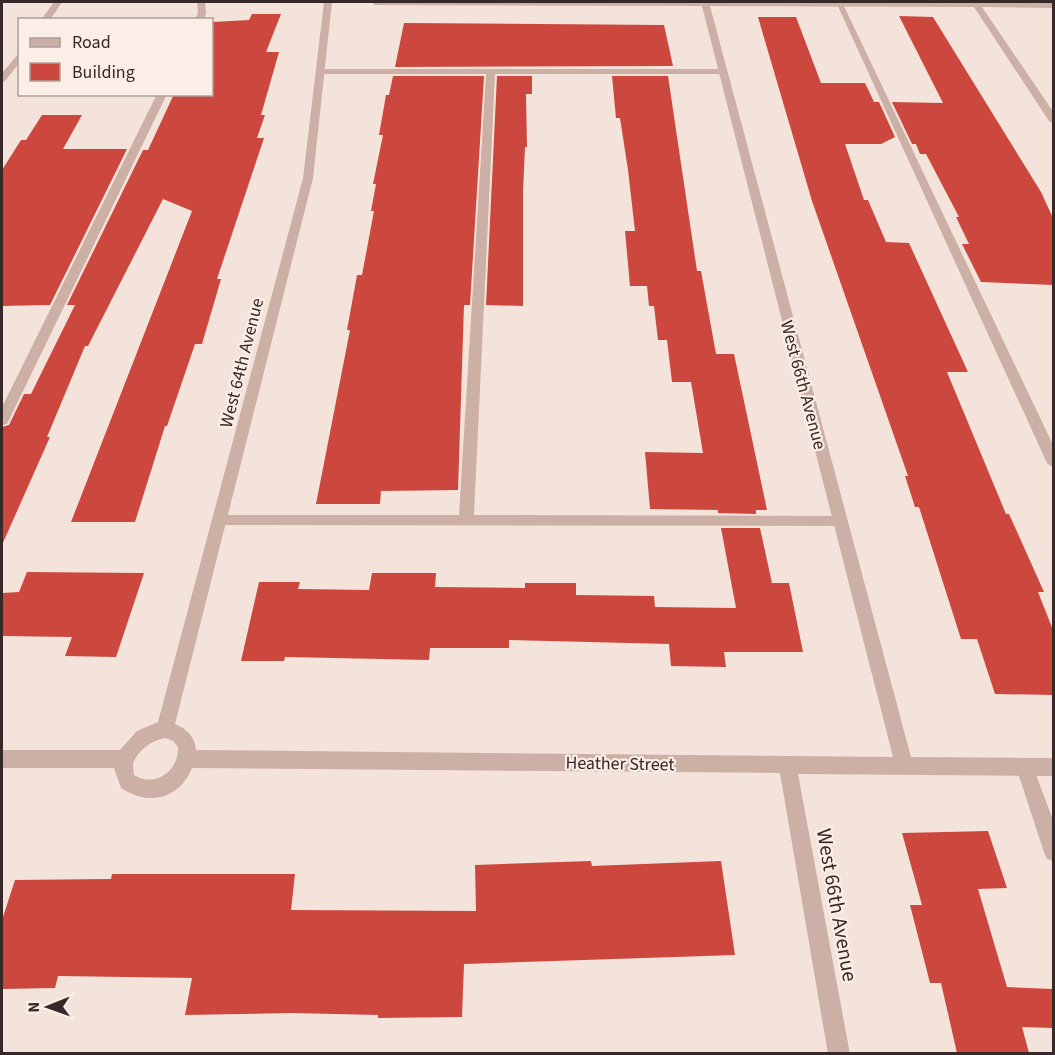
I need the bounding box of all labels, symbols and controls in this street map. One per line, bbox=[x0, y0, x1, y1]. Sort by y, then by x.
legend bbox=[18, 18, 213, 96]
text: Road bbox=[72, 30, 111, 55]
text: Building bbox=[72, 60, 135, 85]
street label: West 64th Avenue bbox=[214, 295, 270, 430]
street label: West 66th Avenue bbox=[774, 318, 832, 452]
street label: Heather Street bbox=[565, 751, 675, 777]
street label: West 66th Avenue bbox=[809, 826, 865, 984]
north arrow bbox=[18, 977, 78, 1037]
text: N bbox=[23, 1002, 45, 1013]

